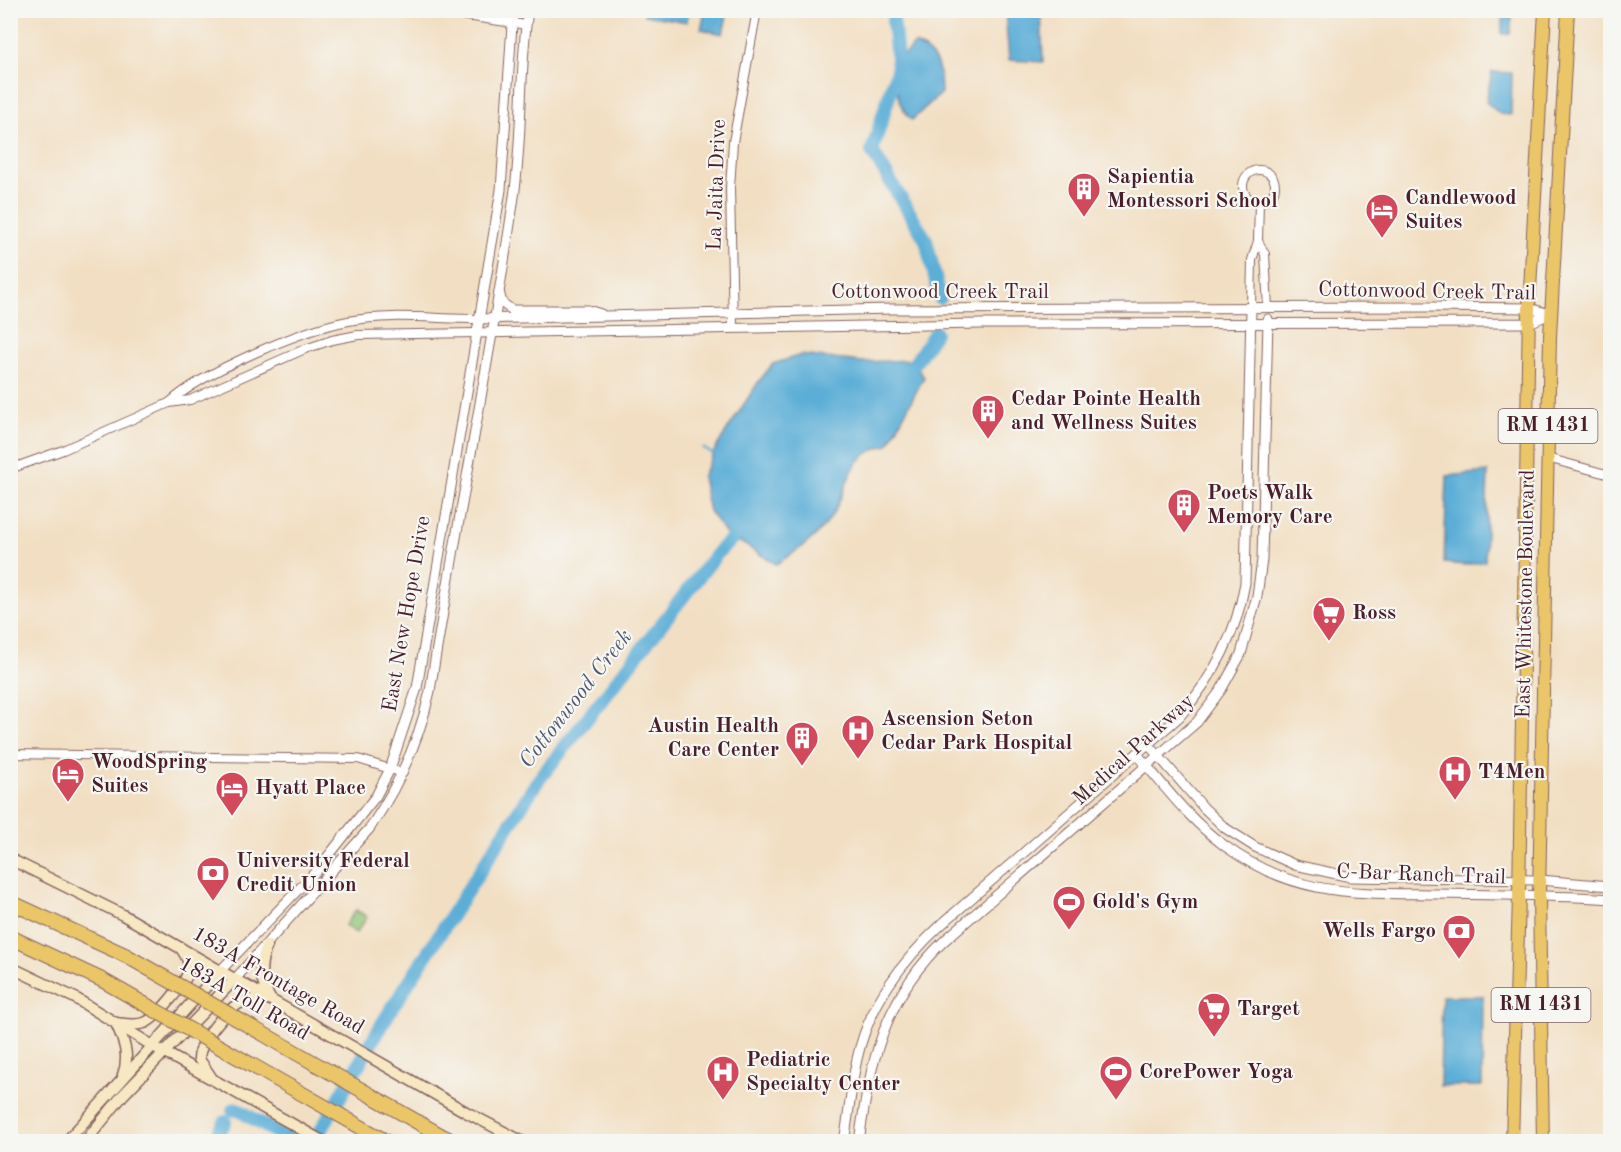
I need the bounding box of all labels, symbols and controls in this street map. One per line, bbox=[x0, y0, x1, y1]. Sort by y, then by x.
street label: La Jaita Drive bbox=[704, 119, 730, 251]
place label: Sapientia Montessori School bbox=[1107, 167, 1278, 212]
building icon: Sapientia Montessori School bbox=[1066, 171, 1102, 218]
place label: Candlewood Suites bbox=[1405, 188, 1516, 233]
hotel icon: Candlewood Suites bbox=[1364, 192, 1400, 239]
street label: Cottonwood Creek Trail bbox=[1318, 280, 1537, 304]
street label: Cottonwood Creek Trail bbox=[831, 282, 1049, 303]
place label: Cedar Pointe Health and Wellness Suites bbox=[1011, 389, 1201, 434]
building icon: Cedar Pointe Health and Wellness Suites bbox=[970, 393, 1006, 440]
road number: RM 1431 bbox=[1498, 409, 1598, 443]
street label: East Whitestone Boulevard bbox=[1513, 469, 1539, 719]
place label: Poets Walk Memory Care bbox=[1207, 483, 1333, 528]
building icon: Poets Walk Memory Care bbox=[1166, 487, 1202, 534]
street label: East New Hope Drive bbox=[379, 514, 435, 714]
supermarket icon: Ross bbox=[1311, 595, 1347, 642]
place label: Ross bbox=[1352, 603, 1396, 624]
water label: Cottonwood Creek bbox=[515, 626, 637, 772]
street label: Medical Parkway bbox=[1069, 690, 1199, 810]
place label: Ascension Seton Cedar Park Hospital bbox=[881, 709, 1072, 754]
hospital icon: Ascension Seton Cedar Park Hospital bbox=[840, 713, 876, 760]
place label: Austin Health Care Center bbox=[647, 716, 779, 761]
building icon: Austin Health Care Center bbox=[784, 720, 820, 767]
place label: WoodSpring Suites bbox=[91, 752, 207, 797]
hospital icon: T4Men bbox=[1437, 754, 1473, 801]
hotel icon: WoodSpring Suites bbox=[50, 756, 86, 803]
place label: T4Men bbox=[1478, 762, 1546, 783]
hotel icon: Hyatt Place bbox=[214, 770, 250, 817]
place label: Hyatt Place bbox=[255, 778, 366, 799]
place label: University Federal Credit Union bbox=[236, 851, 410, 896]
bank icon: University Federal Credit Union bbox=[195, 855, 231, 902]
street label: C-Bar Ranch Trail bbox=[1336, 862, 1506, 888]
sports icon: Gold's Gym bbox=[1051, 884, 1087, 931]
place label: Gold's Gym bbox=[1092, 892, 1199, 913]
bank icon: Wells Fargo bbox=[1441, 913, 1477, 960]
place label: Wells Fargo bbox=[1322, 921, 1436, 942]
street label: 183A Frontage Road bbox=[189, 923, 367, 1039]
street label: 183A Toll Road bbox=[175, 953, 313, 1045]
road number: RM 1431 bbox=[1492, 988, 1590, 1022]
supermarket icon: Target bbox=[1196, 991, 1232, 1038]
place label: Target bbox=[1237, 999, 1300, 1020]
place label: Pediatric Specialty Center bbox=[746, 1050, 900, 1095]
hospital icon: Pediatric Specialty Center bbox=[705, 1054, 741, 1101]
sports icon: CorePower Yoga bbox=[1098, 1054, 1134, 1101]
place label: CorePower Yoga bbox=[1139, 1062, 1294, 1083]

